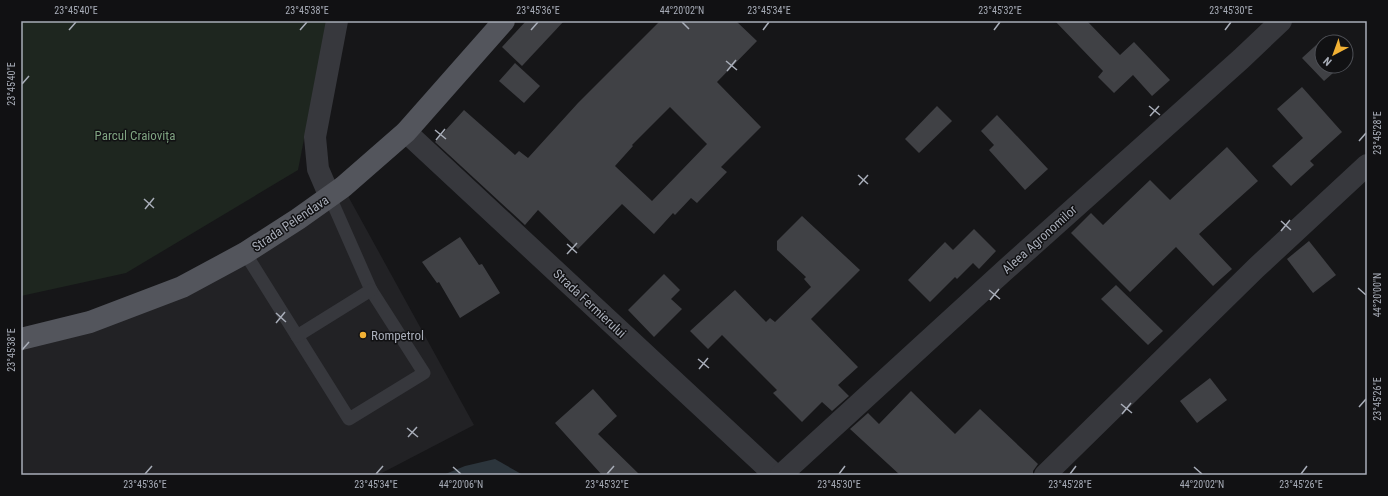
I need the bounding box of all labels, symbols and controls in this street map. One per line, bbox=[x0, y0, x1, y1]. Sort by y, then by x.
text: 23°45'40"E bbox=[54, 5, 98, 16]
text: 23°45'38"E bbox=[285, 5, 329, 16]
text: 23°45'36"E bbox=[516, 5, 560, 16]
text: 44°20'02"N bbox=[660, 5, 704, 16]
text: 23°45'34"E bbox=[747, 5, 791, 16]
text: 23°45'32"E bbox=[978, 5, 1022, 16]
text: 23°45'30"E bbox=[1209, 5, 1253, 16]
north arrow bbox=[1314, 34, 1354, 74]
text: N bbox=[1321, 54, 1335, 68]
text: 23°45'40"E bbox=[6, 62, 17, 106]
text: 23°45'28"E bbox=[1372, 111, 1383, 155]
park label: Parcul Craiovița bbox=[95, 128, 175, 144]
street label: Strada Pelendava bbox=[249, 192, 331, 255]
street label: Aleea Agronomilor bbox=[999, 202, 1080, 277]
street label: Strada Fermierului bbox=[550, 266, 629, 341]
text: 44°20'00"N bbox=[1372, 273, 1383, 317]
text: 23°45'38"E bbox=[6, 328, 17, 372]
place label: Rompetrol bbox=[371, 328, 424, 343]
marker: Rompetrol bbox=[358, 330, 368, 340]
text: 23°45'26"E bbox=[1372, 377, 1383, 421]
text: 23°45'36"E bbox=[123, 479, 167, 490]
text: 23°45'34"E bbox=[354, 479, 398, 490]
text: 44°20'06"N bbox=[439, 479, 483, 490]
text: 23°45'32"E bbox=[585, 479, 629, 490]
text: 23°45'30"E bbox=[817, 479, 861, 490]
text: 23°45'28"E bbox=[1048, 479, 1092, 490]
text: 44°20'02"N bbox=[1180, 479, 1224, 490]
text: 23°45'26"E bbox=[1279, 479, 1323, 490]

